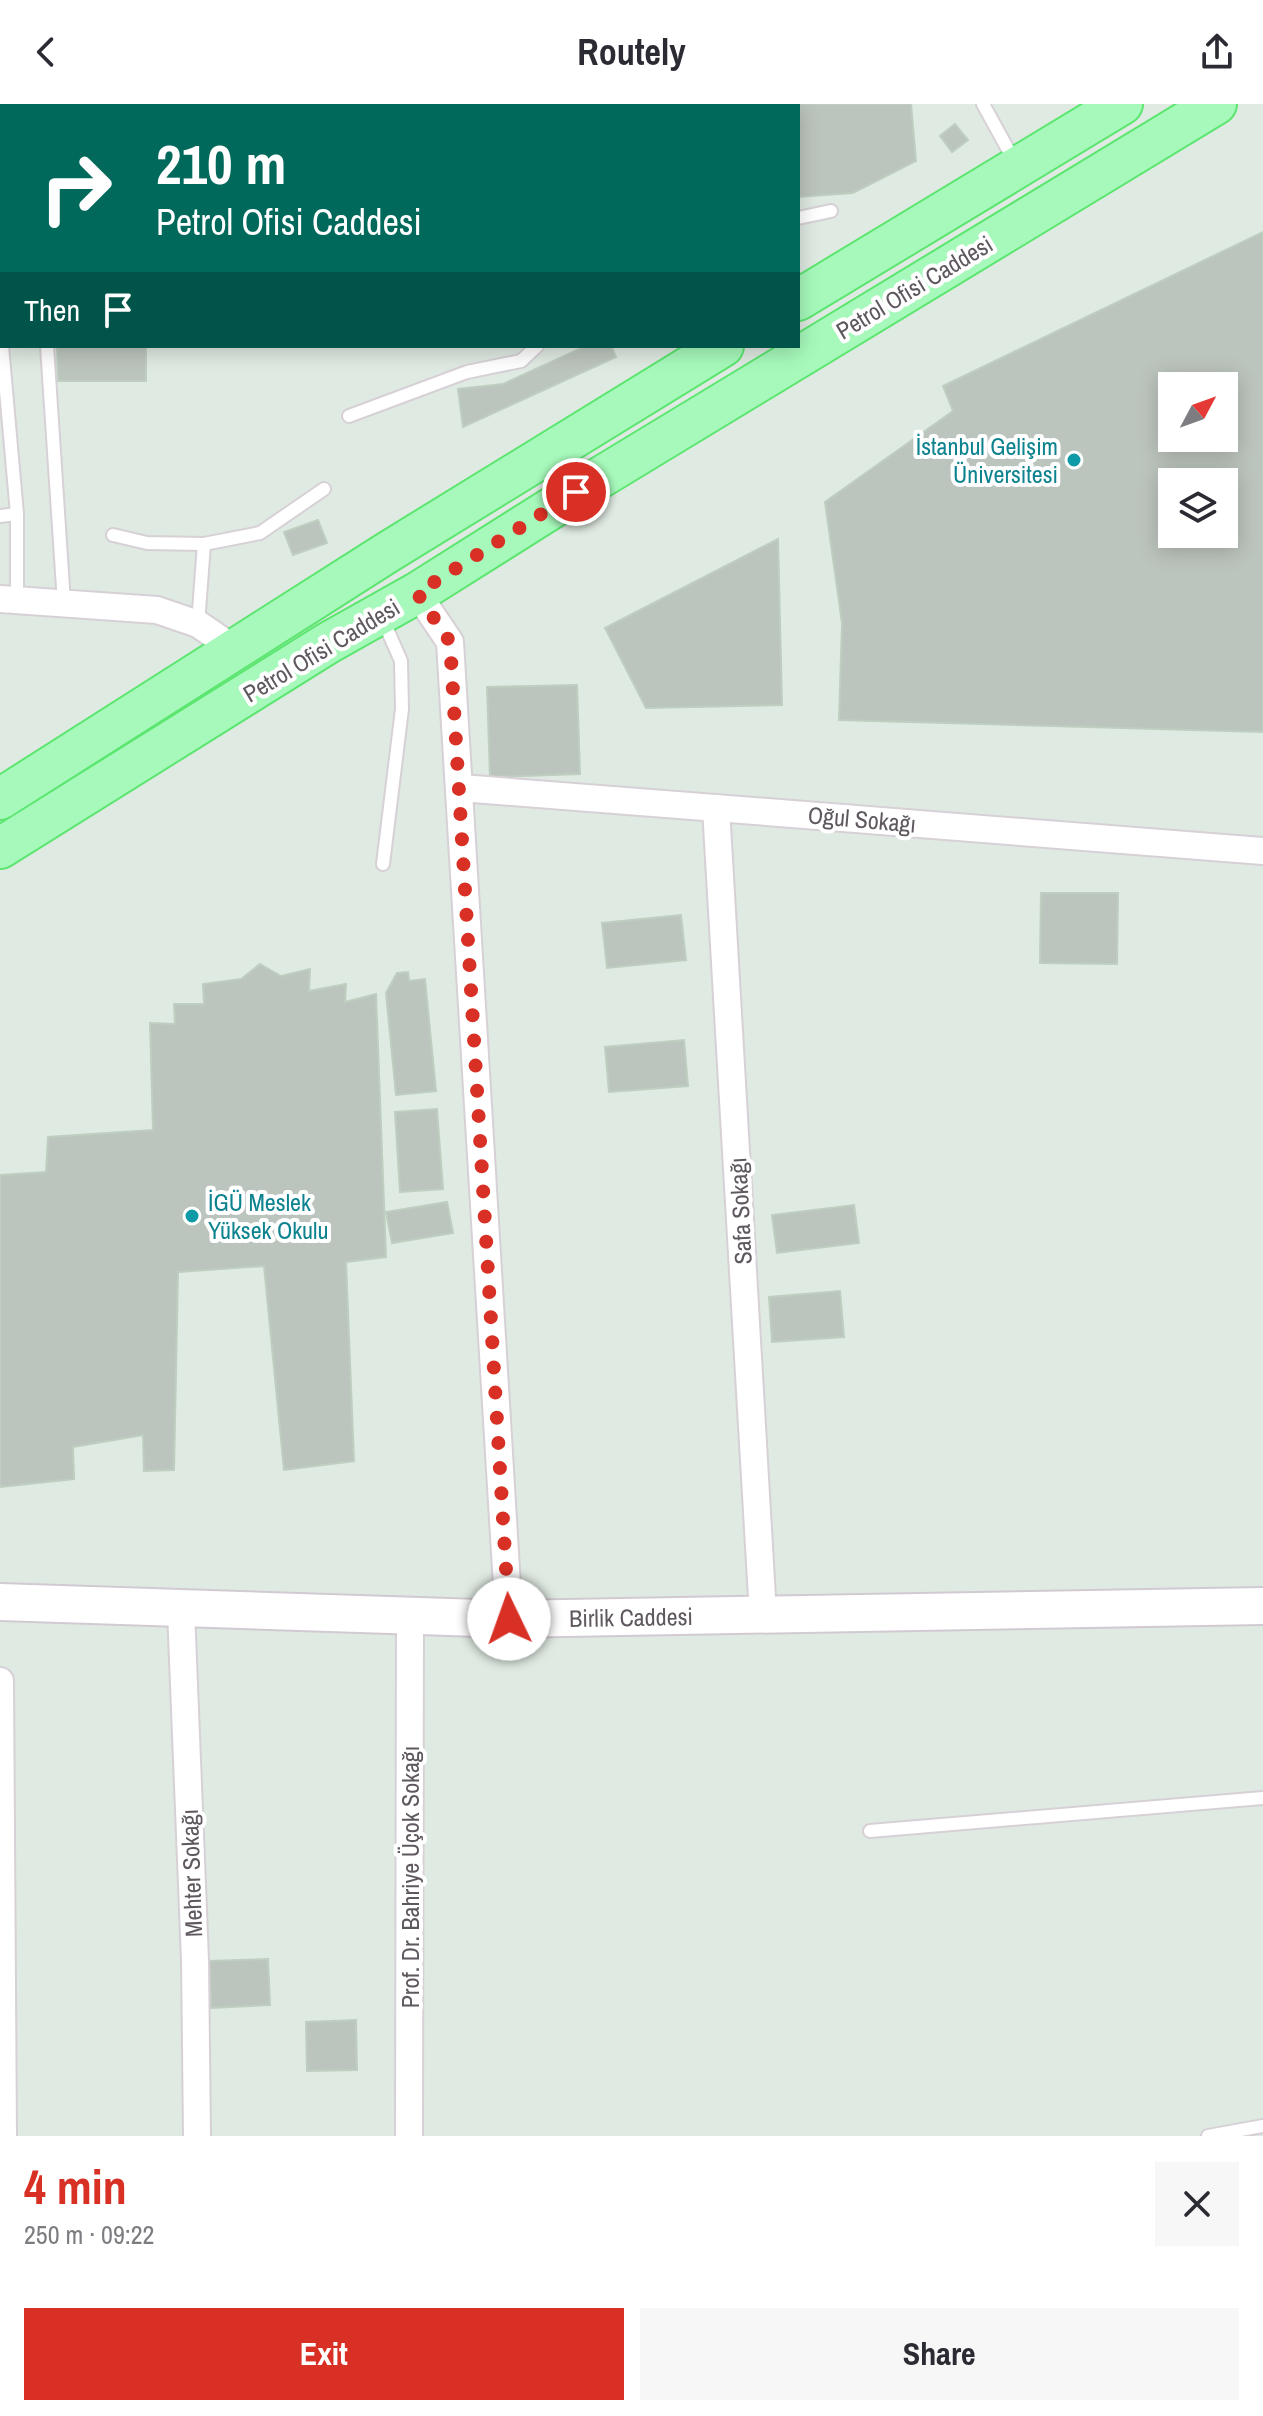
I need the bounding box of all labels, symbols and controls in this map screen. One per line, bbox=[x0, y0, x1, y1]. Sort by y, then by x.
text: Routely bbox=[577, 28, 686, 76]
icon: back bbox=[24, 30, 68, 74]
icon: share bbox=[1195, 30, 1239, 74]
text: 210 m bbox=[156, 126, 286, 201]
icon: right bbox=[24, 136, 128, 240]
text: Petrol Ofisi Caddesi bbox=[156, 198, 422, 246]
street label: Petrol Ofisi Caddesi bbox=[830, 228, 998, 346]
icon: arrive bbox=[96, 288, 140, 332]
text: Then bbox=[24, 290, 80, 330]
north arrow bbox=[1158, 372, 1238, 452]
map controls bbox=[1158, 372, 1238, 548]
place label: İstanbul Gelişim Üniversitesi bbox=[916, 430, 1058, 490]
marker: İstanbul Gelişim Üniversitesi bbox=[1065, 451, 1083, 469]
pin bbox=[542, 458, 610, 526]
button: layers bbox=[1158, 468, 1238, 548]
icon: arrive bbox=[554, 470, 598, 514]
street label: Petrol Ofisi Caddesi bbox=[237, 591, 405, 709]
street label: Oğul Sokağı bbox=[807, 798, 917, 840]
street label: Safa Sokağı bbox=[721, 1157, 759, 1265]
place label: İGÜ Meslek Yüksek Okulu bbox=[208, 1186, 328, 1246]
marker: İGÜ Meslek Yüksek Okulu bbox=[183, 1207, 201, 1225]
position arrow bbox=[467, 1577, 551, 1661]
street label: Birlik Caddesi bbox=[569, 1600, 693, 1634]
street label: Prof. Dr. Bahriye Üçok Sokağı bbox=[394, 1746, 426, 2008]
street label: Mehter Sokağı bbox=[173, 1808, 209, 1938]
text: 4 min bbox=[24, 2154, 127, 2219]
button: close bbox=[1155, 2162, 1239, 2246]
text: 250 m · 09:22 bbox=[24, 2217, 154, 2252]
button: Exit bbox=[24, 2308, 624, 2400]
button: Share bbox=[640, 2308, 1239, 2400]

